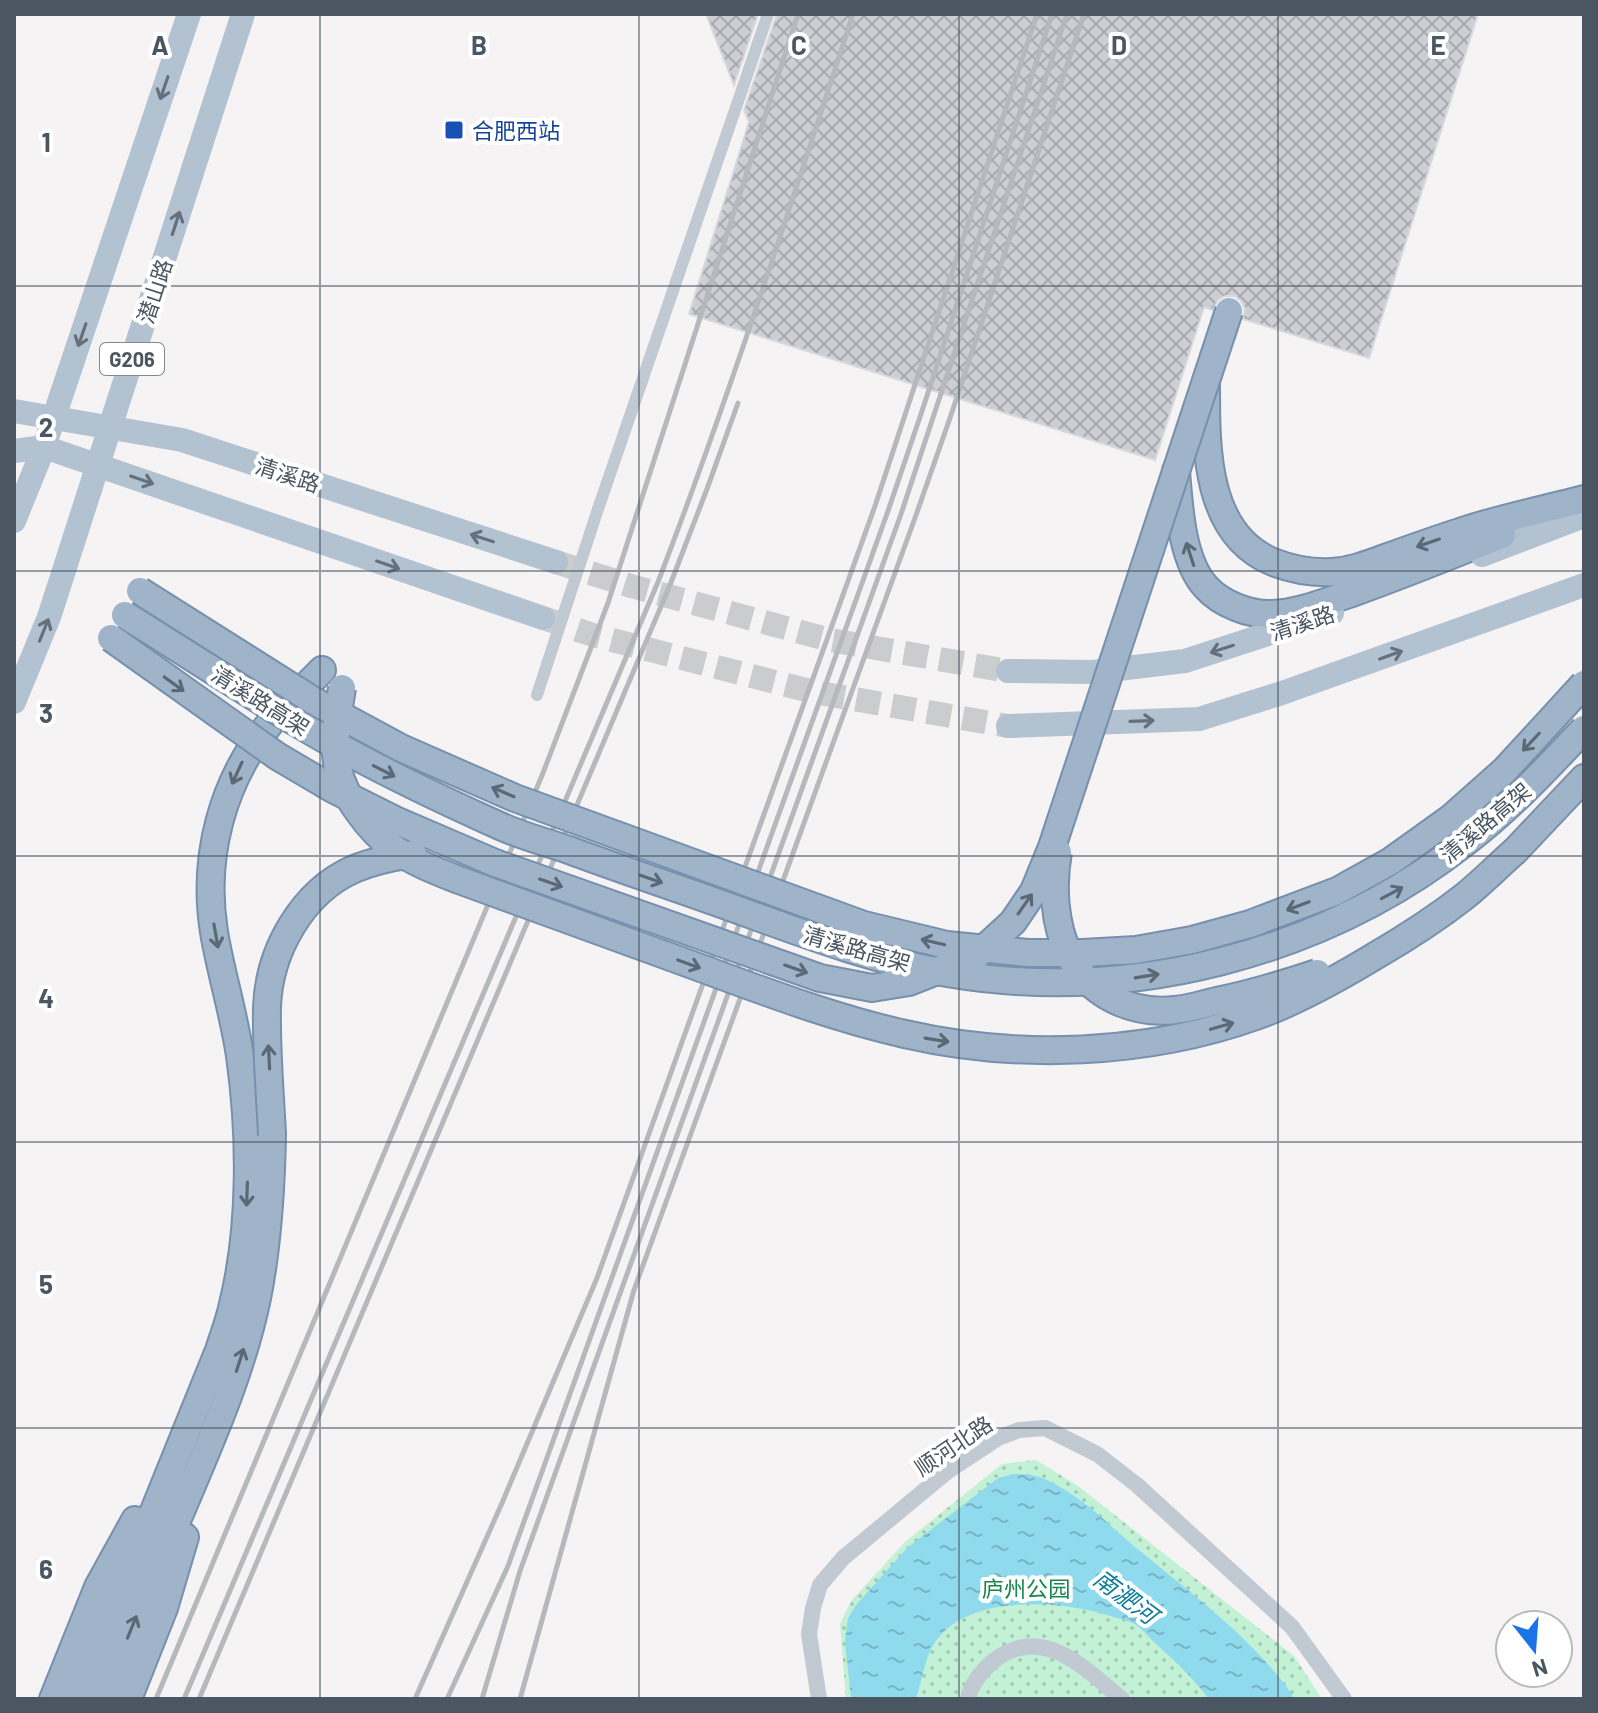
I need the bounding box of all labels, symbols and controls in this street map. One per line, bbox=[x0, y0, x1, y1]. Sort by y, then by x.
text: A bbox=[151, 29, 169, 60]
text: B bbox=[471, 29, 487, 60]
text: C bbox=[791, 29, 807, 60]
text: D bbox=[1111, 29, 1127, 60]
text: E bbox=[1430, 29, 1446, 60]
one-way arrow bbox=[156, 75, 171, 100]
place label: 合肥西站 bbox=[472, 117, 560, 143]
marker: 合肥西站 bbox=[443, 119, 465, 141]
text: 1 bbox=[41, 126, 51, 157]
one-way arrow bbox=[169, 211, 184, 237]
street label: 潜山路 bbox=[131, 256, 177, 326]
one-way arrow bbox=[73, 322, 88, 347]
road number: G206 bbox=[100, 343, 164, 375]
text: 2 bbox=[39, 411, 53, 442]
street label: 清溪路 bbox=[253, 451, 323, 497]
one-way arrow bbox=[129, 474, 154, 489]
one-way arrow bbox=[469, 529, 494, 544]
one-way arrow bbox=[1416, 536, 1441, 551]
one-way arrow bbox=[1181, 541, 1196, 566]
one-way arrow bbox=[375, 558, 400, 573]
street label: 清溪路 bbox=[1267, 599, 1337, 645]
one-way arrow bbox=[37, 618, 52, 643]
one-way arrow bbox=[1210, 642, 1235, 657]
one-way arrow bbox=[1378, 646, 1403, 661]
street label: 清溪路高架 bbox=[207, 660, 315, 740]
one-way arrow bbox=[163, 675, 185, 692]
text: 3 bbox=[39, 697, 53, 728]
one-way arrow bbox=[1128, 713, 1155, 728]
one-way arrow bbox=[1523, 731, 1541, 751]
one-way arrow bbox=[229, 761, 244, 785]
one-way arrow bbox=[372, 763, 396, 779]
street label: 清溪路高架 bbox=[1435, 777, 1535, 867]
one-way arrow bbox=[491, 784, 516, 799]
one-way arrow bbox=[638, 873, 662, 887]
one-way arrow bbox=[538, 876, 563, 891]
one-way arrow bbox=[1379, 884, 1403, 900]
one-way arrow bbox=[1017, 893, 1033, 915]
one-way arrow bbox=[1286, 900, 1311, 914]
street label: 清溪路高架 bbox=[801, 920, 913, 976]
one-way arrow bbox=[209, 923, 224, 949]
one-way arrow bbox=[921, 934, 947, 949]
one-way arrow bbox=[676, 958, 701, 972]
one-way arrow bbox=[783, 963, 808, 978]
one-way arrow bbox=[1134, 968, 1159, 983]
text: 4 bbox=[38, 982, 54, 1013]
one-way arrow bbox=[1209, 1018, 1235, 1033]
one-way arrow bbox=[924, 1033, 950, 1048]
one-way arrow bbox=[261, 1044, 276, 1071]
one-way arrow bbox=[239, 1180, 254, 1207]
text: 5 bbox=[39, 1268, 53, 1299]
one-way arrow bbox=[233, 1348, 248, 1373]
street label: 顺河北路 bbox=[909, 1410, 997, 1480]
text: 6 bbox=[39, 1553, 53, 1584]
water label: 南淝河 bbox=[1089, 1563, 1167, 1632]
park label: 庐州公园 bbox=[982, 1575, 1070, 1601]
north arrow bbox=[1494, 1609, 1574, 1689]
one-way arrow bbox=[125, 1615, 140, 1640]
text: N bbox=[1529, 1655, 1551, 1684]

